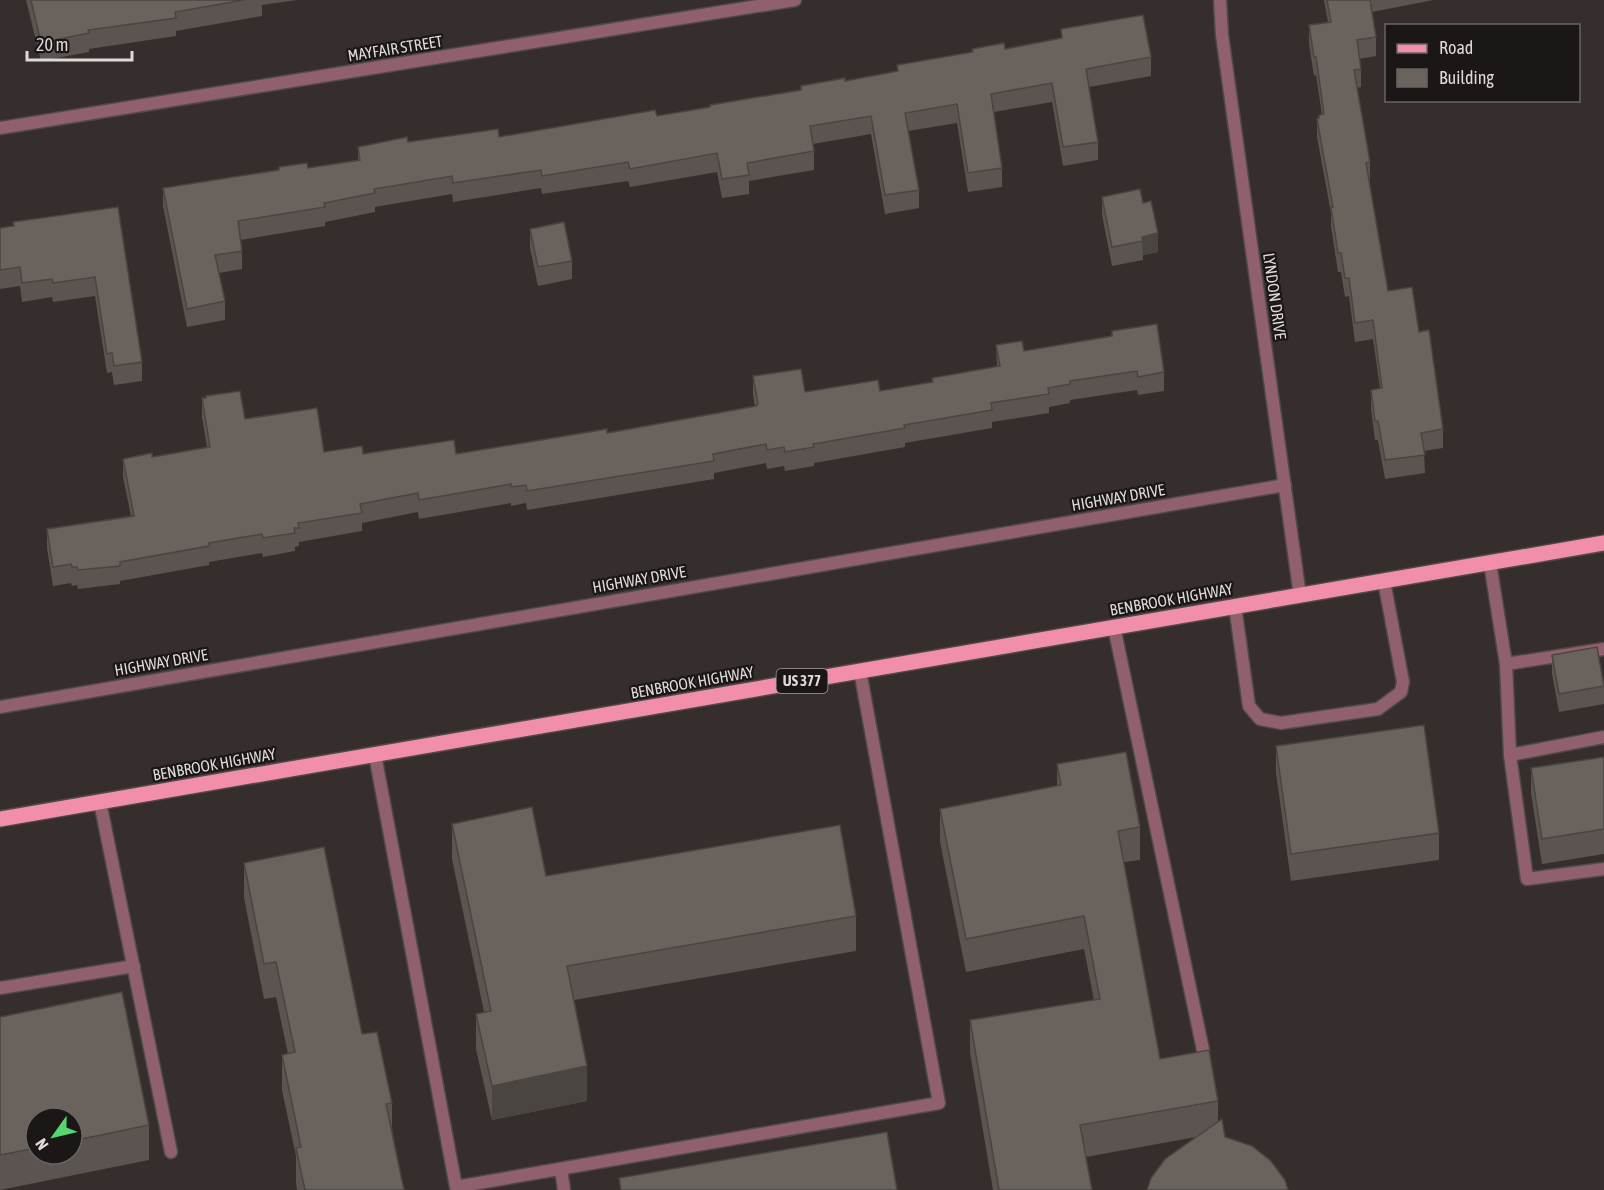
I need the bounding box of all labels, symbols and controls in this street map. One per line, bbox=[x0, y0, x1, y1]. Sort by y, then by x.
scale bar bbox=[27, 24, 132, 62]
legend bbox=[1385, 24, 1580, 102]
street label: MAYFAIR STREET bbox=[346, 32, 444, 64]
text: 20 m bbox=[36, 34, 68, 55]
text: Road bbox=[1439, 37, 1473, 58]
text: Building bbox=[1439, 67, 1494, 88]
street label: LYNDON DRIVE bbox=[1260, 252, 1290, 341]
street label: HIGHWAY DRIVE bbox=[1070, 480, 1166, 514]
street label: HIGHWAY DRIVE bbox=[591, 562, 687, 596]
street label: BENBROOK HIGHWAY bbox=[1108, 579, 1235, 619]
street label: HIGHWAY DRIVE bbox=[113, 645, 209, 679]
street label: BENBROOK HIGHWAY bbox=[629, 662, 756, 702]
road number: US 377 bbox=[776, 669, 828, 693]
street label: BENBROOK HIGHWAY bbox=[151, 744, 278, 784]
north arrow bbox=[24, 1106, 84, 1166]
text: N bbox=[31, 1135, 52, 1153]

